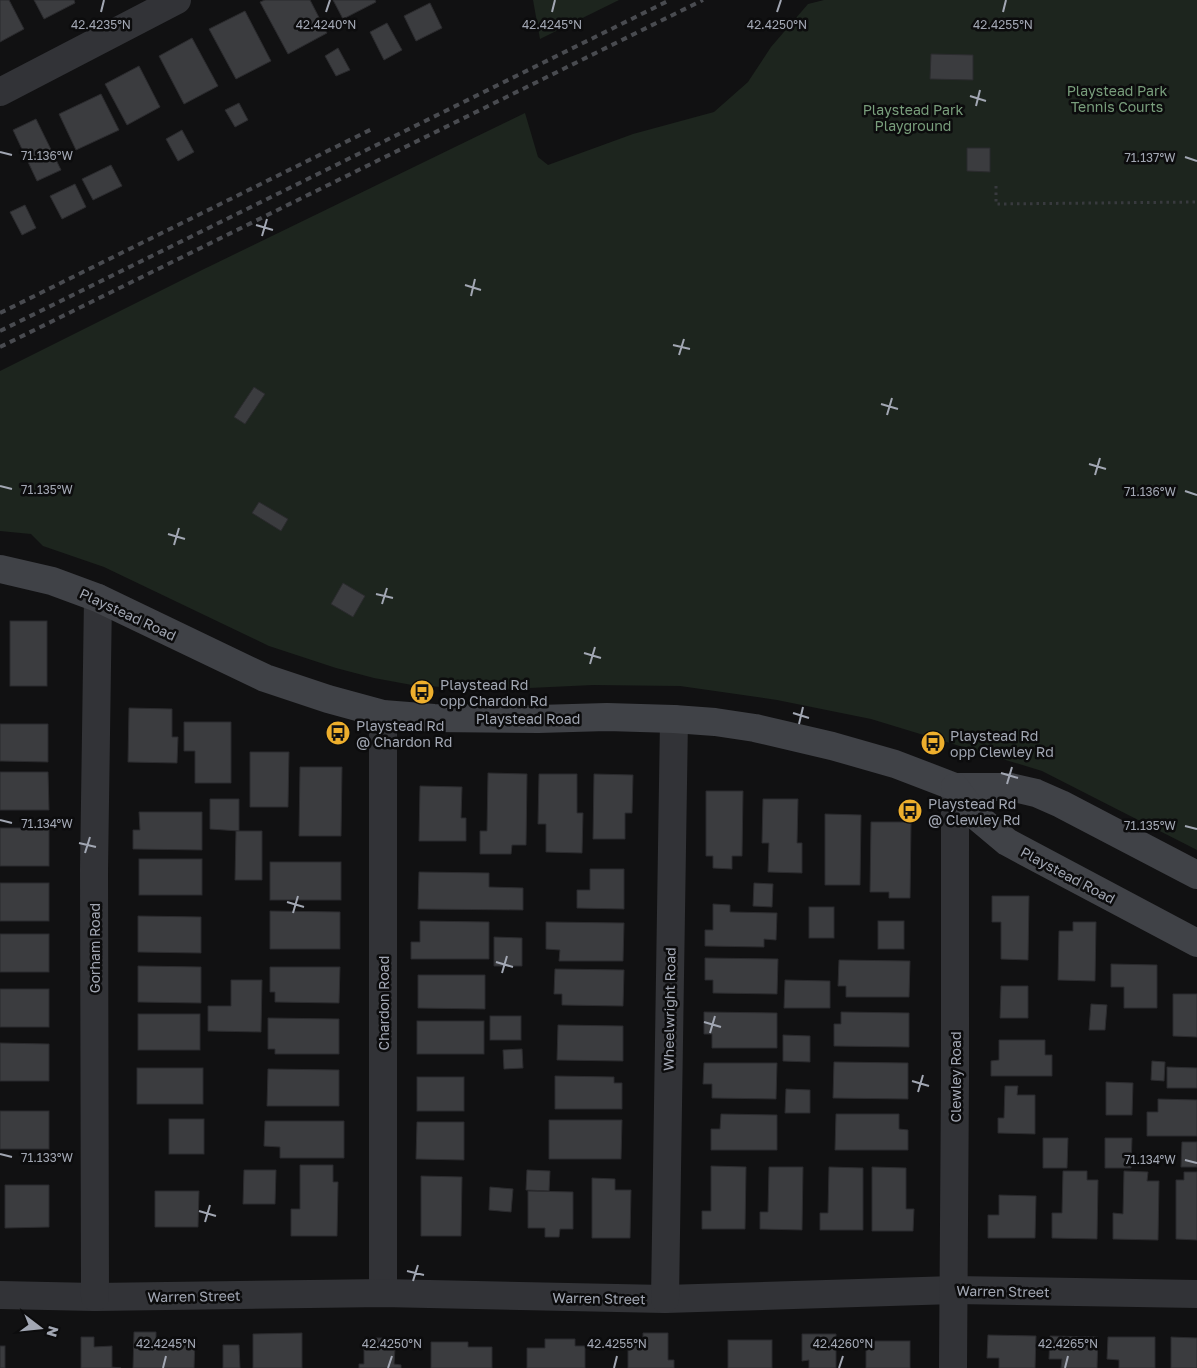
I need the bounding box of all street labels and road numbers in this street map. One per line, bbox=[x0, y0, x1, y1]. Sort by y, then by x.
street label: Playstead Road bbox=[77, 584, 179, 644]
street label: Playstead Road bbox=[476, 710, 580, 727]
street label: Playstead Road bbox=[1018, 843, 1118, 907]
street label: Gorham Road bbox=[86, 903, 103, 993]
street label: Wheelwright Road bbox=[659, 947, 679, 1071]
street label: Chardon Road bbox=[375, 956, 392, 1050]
street label: Clewley Road bbox=[947, 1032, 964, 1123]
street label: Warren Street bbox=[956, 1282, 1050, 1300]
street label: Warren Street bbox=[147, 1287, 241, 1305]
street label: Warren Street bbox=[552, 1289, 646, 1307]

